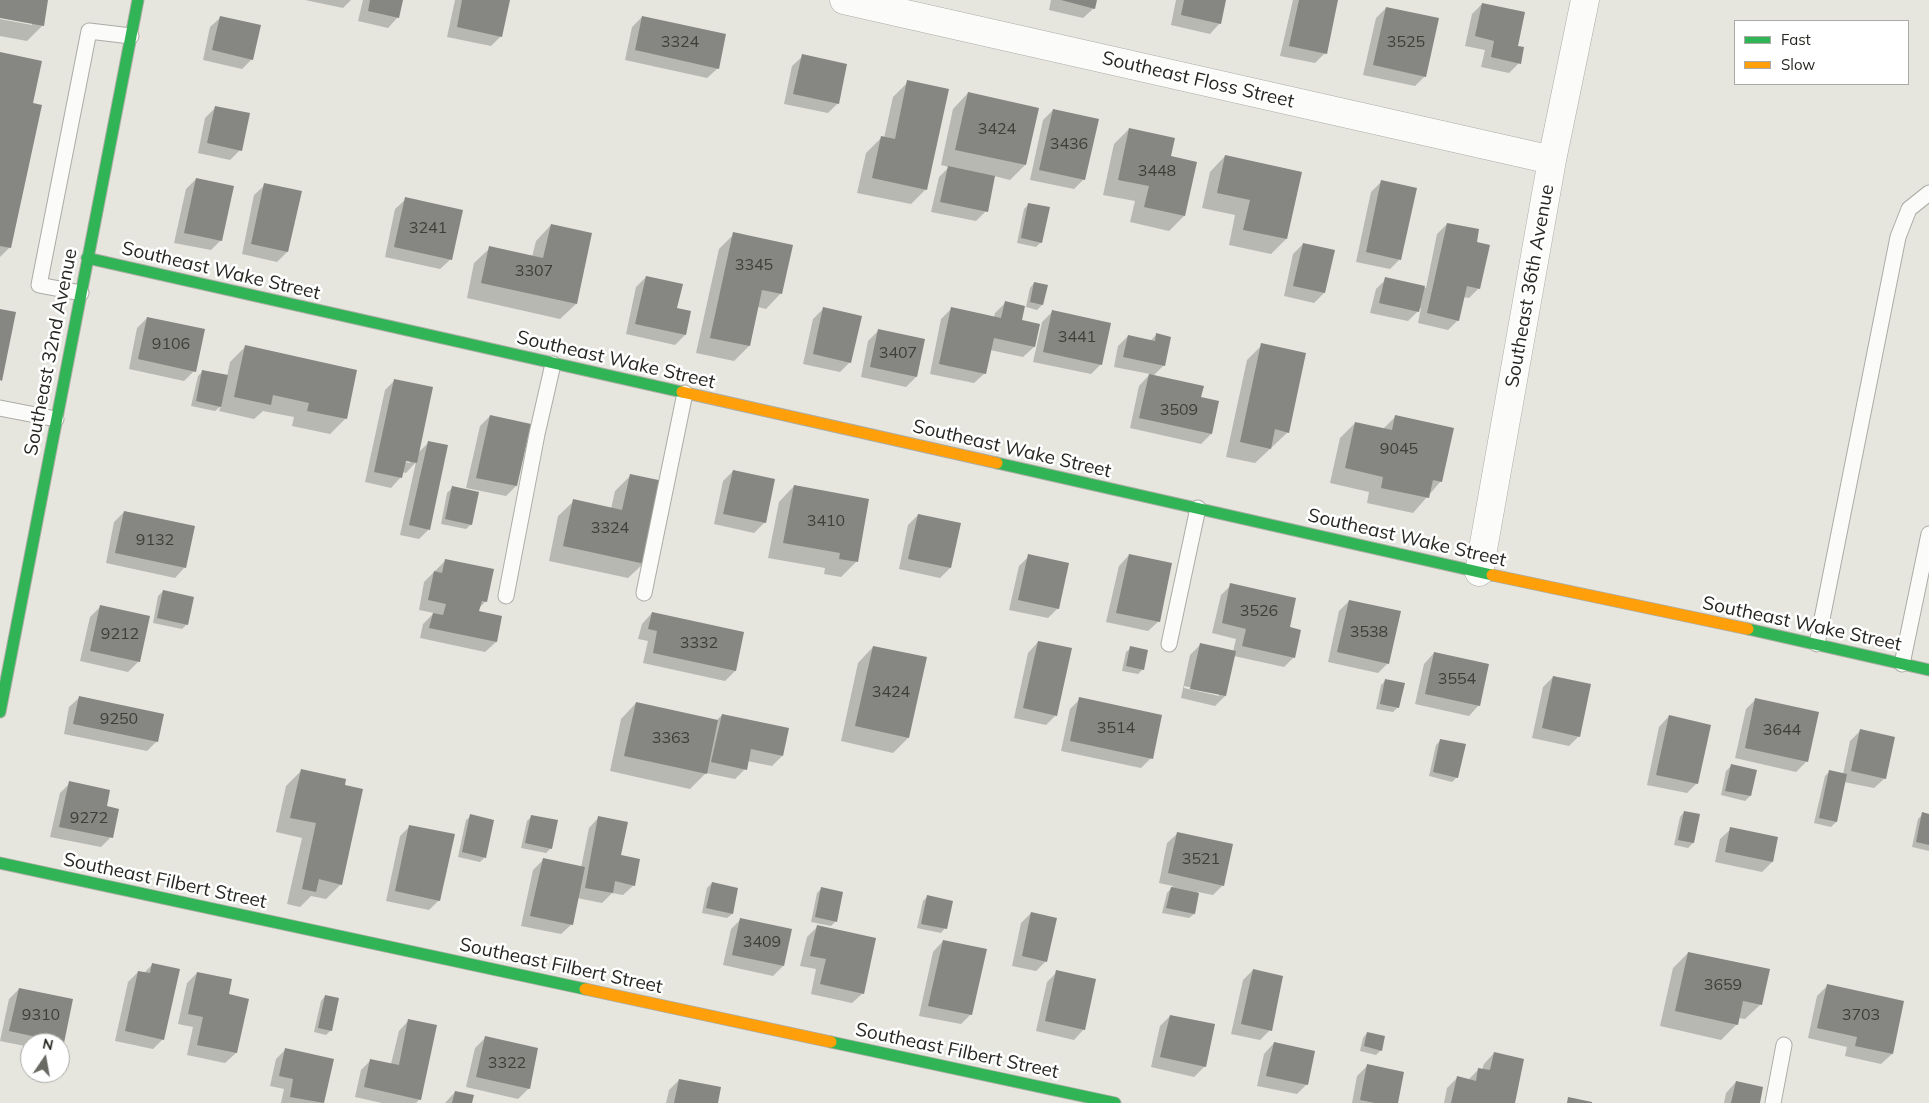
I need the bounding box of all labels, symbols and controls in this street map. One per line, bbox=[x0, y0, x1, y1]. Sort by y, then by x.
legend bbox=[1734, 20, 1909, 85]
text: Fast bbox=[1781, 30, 1811, 49]
house number: 3324 bbox=[661, 32, 699, 52]
house number: 3525 bbox=[1387, 32, 1425, 52]
street label: Southeast Floss Street bbox=[1100, 47, 1296, 113]
text: Slow bbox=[1781, 55, 1815, 74]
house number: 3424 bbox=[978, 119, 1016, 139]
house number: 3436 bbox=[1050, 134, 1088, 154]
house number: 3448 bbox=[1138, 161, 1176, 181]
street label: Southeast 36th Avenue bbox=[1501, 183, 1559, 389]
house number: 3241 bbox=[409, 218, 447, 238]
street label: Southeast Wake Street bbox=[120, 237, 322, 305]
street label: Southeast 32nd Avenue bbox=[20, 246, 82, 458]
house number: 3345 bbox=[735, 255, 773, 275]
house number: 3307 bbox=[515, 261, 553, 281]
street label: Southeast Wake Street bbox=[515, 326, 717, 394]
house number: 3441 bbox=[1058, 327, 1096, 347]
house number: 9106 bbox=[152, 334, 190, 354]
house number: 3407 bbox=[879, 343, 917, 363]
house number: 3509 bbox=[1160, 400, 1198, 420]
street label: Southeast Wake Street bbox=[911, 415, 1113, 483]
house number: 9045 bbox=[1380, 439, 1418, 459]
street label: Southeast Wake Street bbox=[1306, 504, 1508, 572]
house number: 3410 bbox=[807, 511, 845, 531]
house number: 3324 bbox=[591, 518, 629, 538]
house number: 9132 bbox=[136, 530, 174, 550]
street label: Southeast Wake Street bbox=[1700, 592, 1904, 656]
house number: 3526 bbox=[1240, 601, 1278, 621]
house number: 3538 bbox=[1350, 622, 1388, 642]
house number: 9212 bbox=[101, 624, 139, 644]
house number: 3332 bbox=[680, 633, 718, 653]
house number: 3554 bbox=[1438, 669, 1476, 689]
house number: 3424 bbox=[872, 682, 910, 702]
house number: 9250 bbox=[100, 709, 138, 729]
house number: 3514 bbox=[1097, 718, 1135, 738]
house number: 3644 bbox=[1763, 720, 1801, 740]
house number: 3363 bbox=[652, 728, 690, 748]
house number: 9272 bbox=[70, 808, 108, 828]
street label: Southeast Filbert Street bbox=[61, 848, 269, 914]
house number: 3521 bbox=[1182, 849, 1220, 869]
house number: 3409 bbox=[743, 932, 781, 952]
street label: Southeast Filbert Street bbox=[457, 933, 665, 999]
house number: 3659 bbox=[1704, 975, 1742, 995]
house number: 9310 bbox=[22, 1005, 60, 1025]
house number: 3703 bbox=[1842, 1005, 1880, 1025]
street label: Southeast Filbert Street bbox=[853, 1018, 1061, 1084]
north arrow bbox=[20, 1033, 70, 1083]
text: N bbox=[41, 1034, 55, 1054]
house number: 3322 bbox=[488, 1053, 526, 1073]

